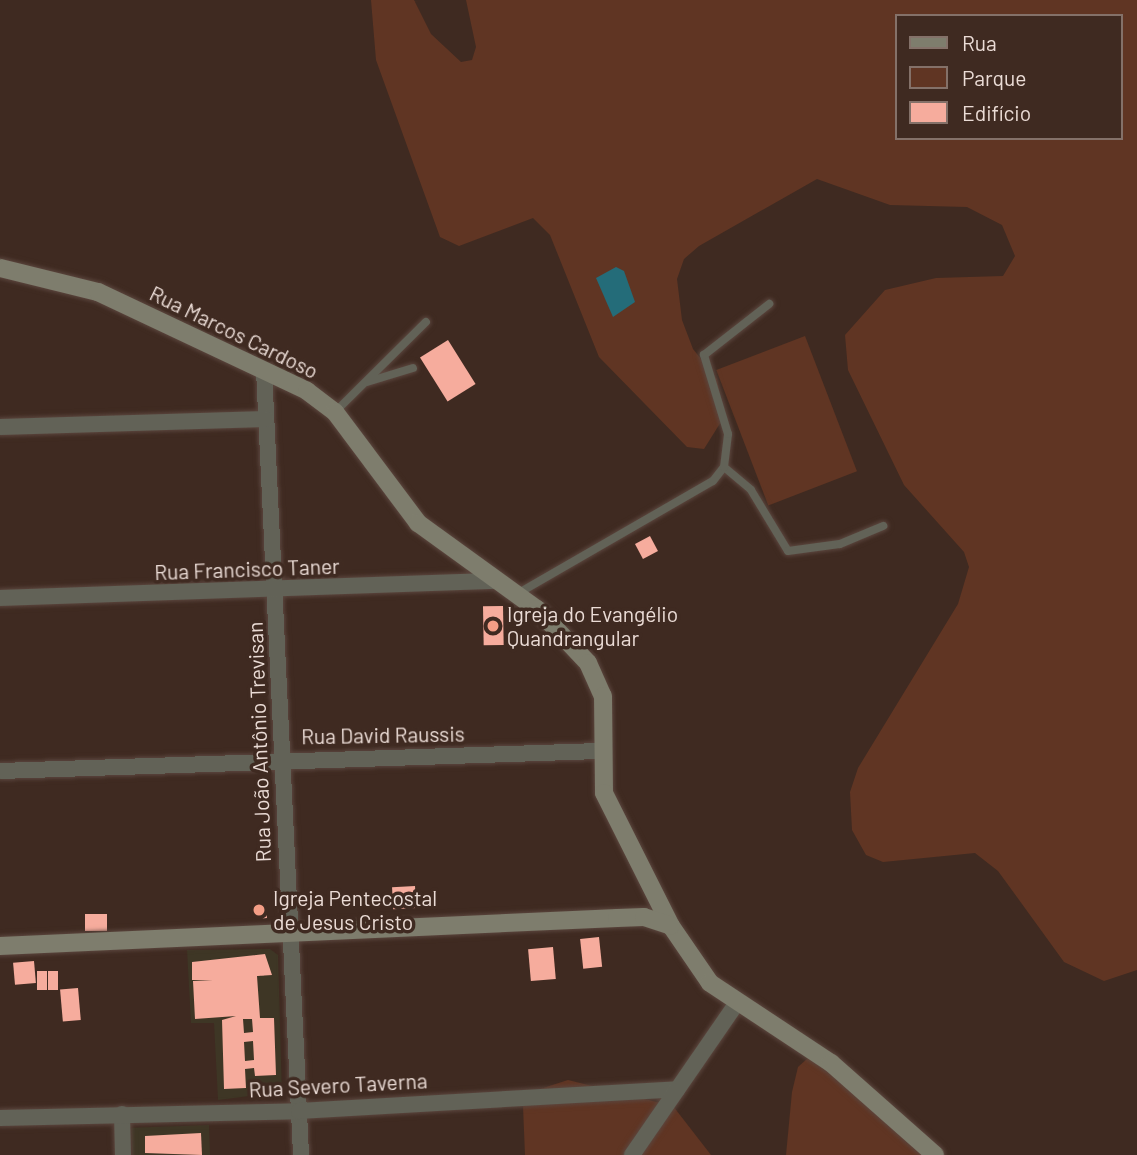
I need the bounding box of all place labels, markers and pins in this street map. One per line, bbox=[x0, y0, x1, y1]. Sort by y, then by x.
place label: Igreja do Evangélio Quandrangular bbox=[507, 601, 678, 651]
marker: Igreja do Evangélio Quandrangular bbox=[485, 618, 501, 634]
place label: Igreja Pentecostal de Jesus Cristo bbox=[273, 885, 437, 935]
marker: Igreja Pentecostal de Jesus Cristo bbox=[251, 902, 267, 918]

